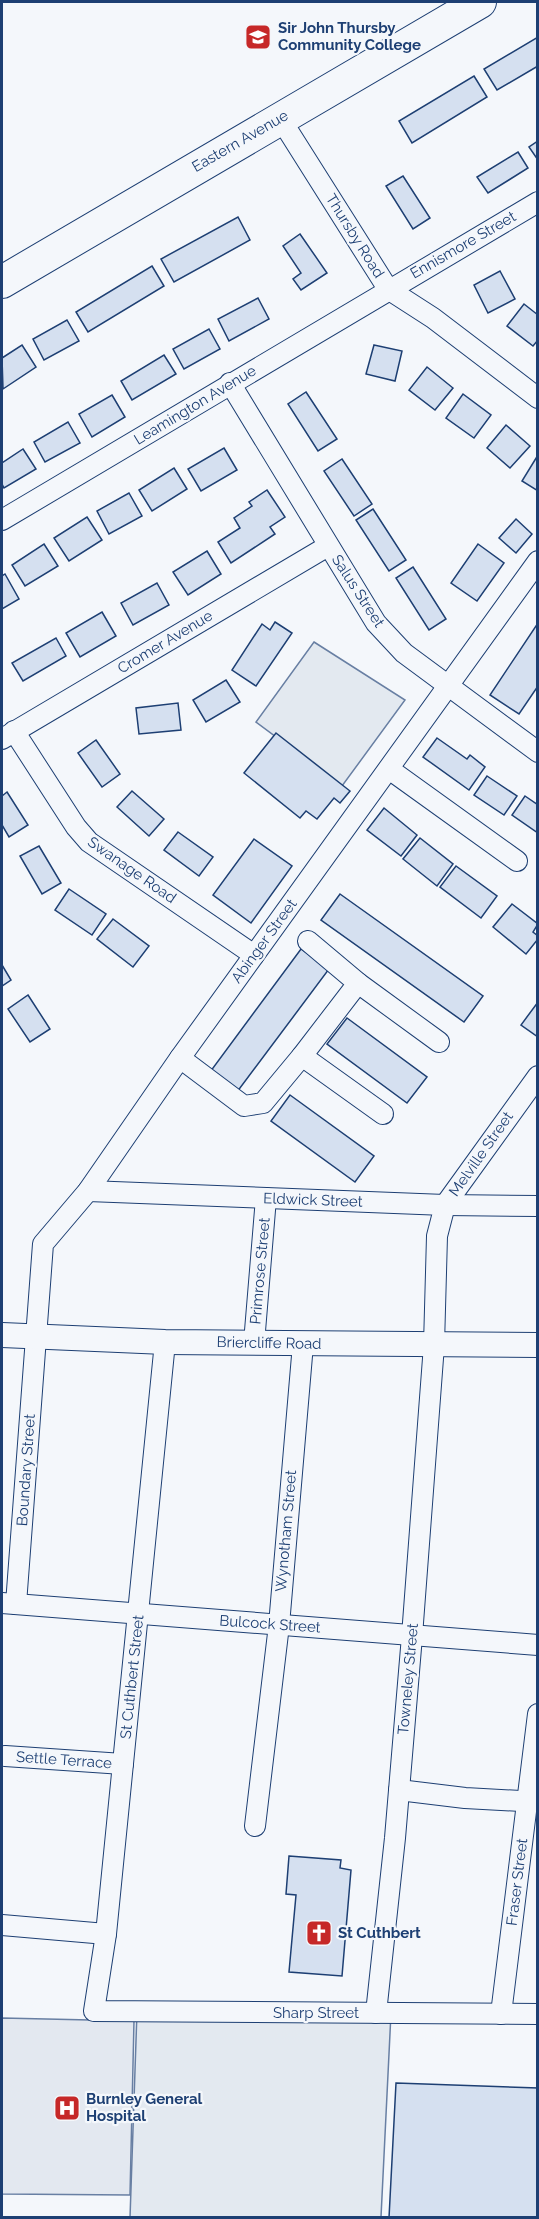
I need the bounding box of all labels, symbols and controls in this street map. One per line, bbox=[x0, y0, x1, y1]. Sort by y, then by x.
place label: Sir John Thursby Community College bbox=[278, 19, 421, 54]
school or university icon: Sir John Thursby Community College bbox=[243, 22, 273, 52]
street label: Eastern Avenue bbox=[189, 106, 292, 176]
street label: Thursby Road bbox=[322, 191, 388, 281]
street label: Ennismore Street bbox=[407, 207, 519, 283]
street label: Leamington Avenue bbox=[131, 361, 259, 449]
street label: Salus Street bbox=[328, 551, 388, 631]
street label: Cromer Avenue bbox=[114, 606, 216, 677]
street label: Swanage Road bbox=[84, 833, 180, 907]
street label: Abinger Street bbox=[227, 895, 301, 987]
street label: Melville Street bbox=[445, 1108, 517, 1200]
street label: Eldwick Street bbox=[263, 1189, 363, 1211]
street label: Primrose Street bbox=[246, 1217, 274, 1325]
street label: Briercliffe Road bbox=[216, 1333, 322, 1353]
street label: Boundary Street bbox=[13, 1413, 39, 1527]
street label: Wynotham Street bbox=[272, 1469, 300, 1593]
street label: Bulcock Street bbox=[219, 1611, 321, 1637]
street label: St Cuthbert Street bbox=[117, 1614, 147, 1740]
street label: Towneley Street bbox=[394, 1623, 422, 1735]
street label: Settle Terrace bbox=[15, 1748, 113, 1772]
street label: Fraser Street bbox=[503, 1837, 531, 1927]
church icon: St Cuthbert bbox=[304, 1918, 334, 1948]
place label: St Cuthbert bbox=[338, 1924, 421, 1942]
street label: Sharp Street bbox=[273, 2004, 359, 2022]
place label: Burnley General Hospital bbox=[86, 2090, 203, 2125]
hospital icon: Burnley General Hospital bbox=[52, 2093, 82, 2123]

